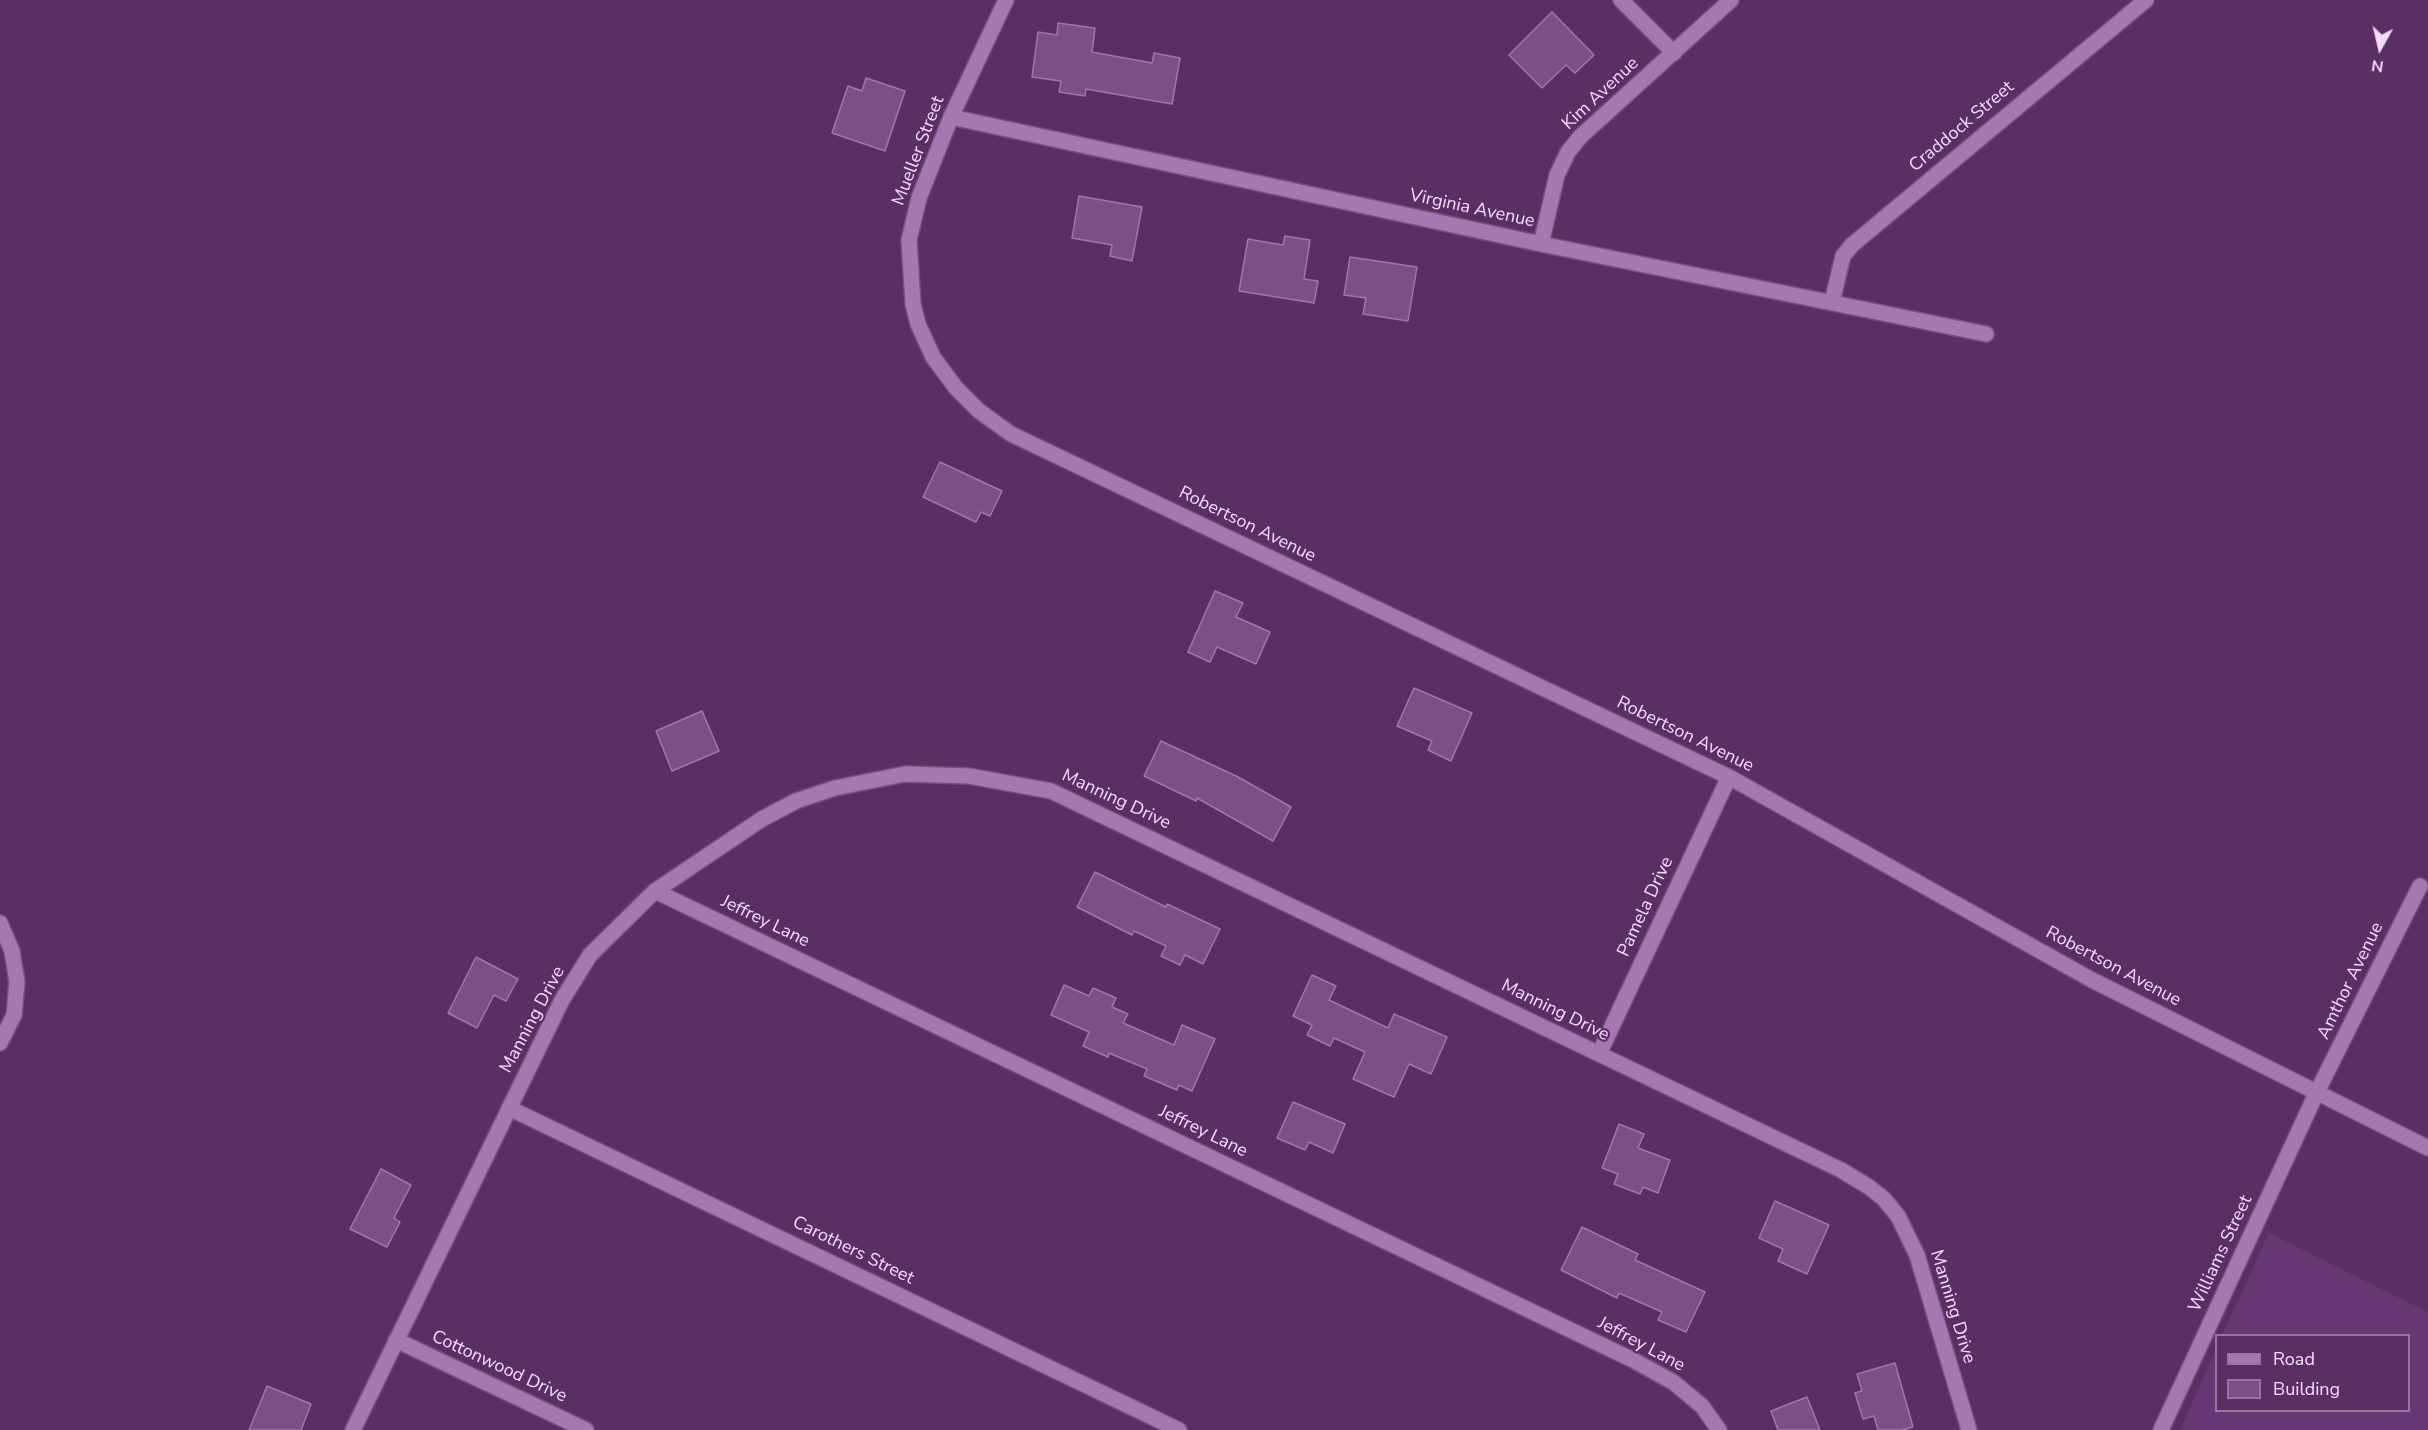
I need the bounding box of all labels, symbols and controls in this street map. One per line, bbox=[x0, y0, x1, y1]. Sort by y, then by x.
north arrow bbox=[2350, 18, 2410, 78]
street label: Kim Avenue bbox=[1558, 53, 1644, 135]
text: N bbox=[2370, 54, 2385, 78]
street label: Craddock Street bbox=[1905, 77, 2019, 177]
street label: Mueller Street bbox=[888, 93, 950, 209]
street label: Virginia Avenue bbox=[1407, 185, 1537, 233]
street label: Robertson Avenue bbox=[1175, 482, 1319, 568]
street label: Robertson Avenue bbox=[1613, 692, 1757, 778]
street label: Manning Drive bbox=[1058, 765, 1174, 835]
street label: Pamela Drive bbox=[1613, 854, 1679, 960]
street label: Jeffrey Lane bbox=[717, 891, 813, 953]
street label: Amthor Avenue bbox=[2313, 919, 2389, 1043]
street label: Robertson Avenue bbox=[2042, 922, 2184, 1012]
street label: Manning Drive bbox=[496, 963, 570, 1077]
street label: Manning Drive bbox=[1497, 976, 1613, 1046]
street label: Jeffrey Lane bbox=[1155, 1101, 1251, 1163]
street label: Williams Street bbox=[2185, 1192, 2257, 1316]
street label: Carothers Street bbox=[789, 1212, 917, 1290]
street label: Manning Drive bbox=[1924, 1248, 1980, 1366]
street label: Jeffrey Lane bbox=[1594, 1313, 1688, 1377]
street label: Cottonwood Drive bbox=[428, 1326, 570, 1408]
legend bbox=[2215, 1334, 2410, 1412]
text: Road bbox=[2273, 1347, 2315, 1371]
text: Building bbox=[2273, 1377, 2340, 1401]

